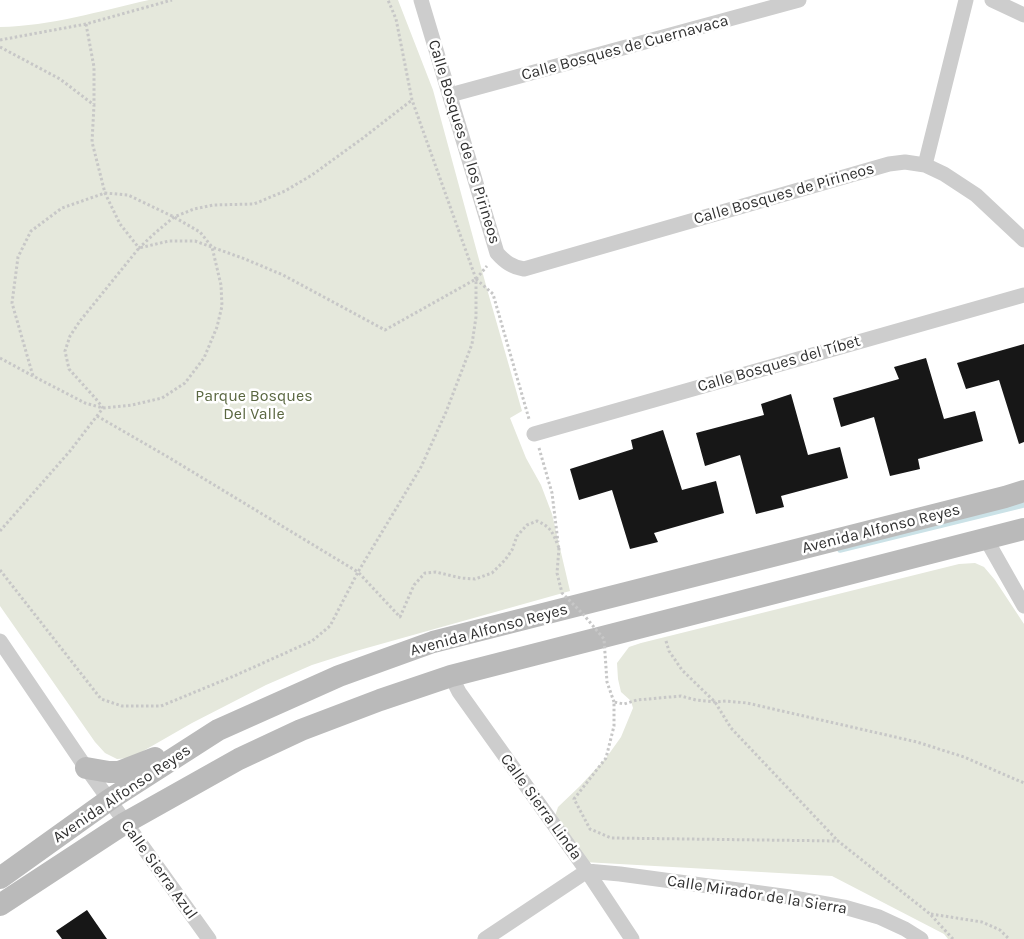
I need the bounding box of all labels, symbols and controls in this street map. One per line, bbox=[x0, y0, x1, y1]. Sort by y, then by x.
street label: Calle Bosques de Cuernavaca bbox=[519, 11, 731, 85]
street label: Calle Bosques de los Pirineos bbox=[424, 38, 504, 246]
street label: Calle Bosques de Pirineos bbox=[692, 159, 876, 229]
street label: Calle Bosques del Tíbet bbox=[695, 332, 863, 396]
park label: Parque Bosques Del Valle bbox=[195, 386, 313, 424]
street label: Avenida Alfonso Reyes bbox=[800, 500, 962, 558]
street label: Avenida Alfonso Reyes bbox=[408, 600, 570, 660]
street label: Avenida Alfonso Reyes bbox=[49, 741, 195, 847]
street label: Calle Sierra Linda bbox=[496, 750, 586, 864]
street label: Calle Sierra Azul bbox=[117, 817, 201, 923]
street label: Calle Mirador de la Sierra bbox=[666, 871, 848, 919]

